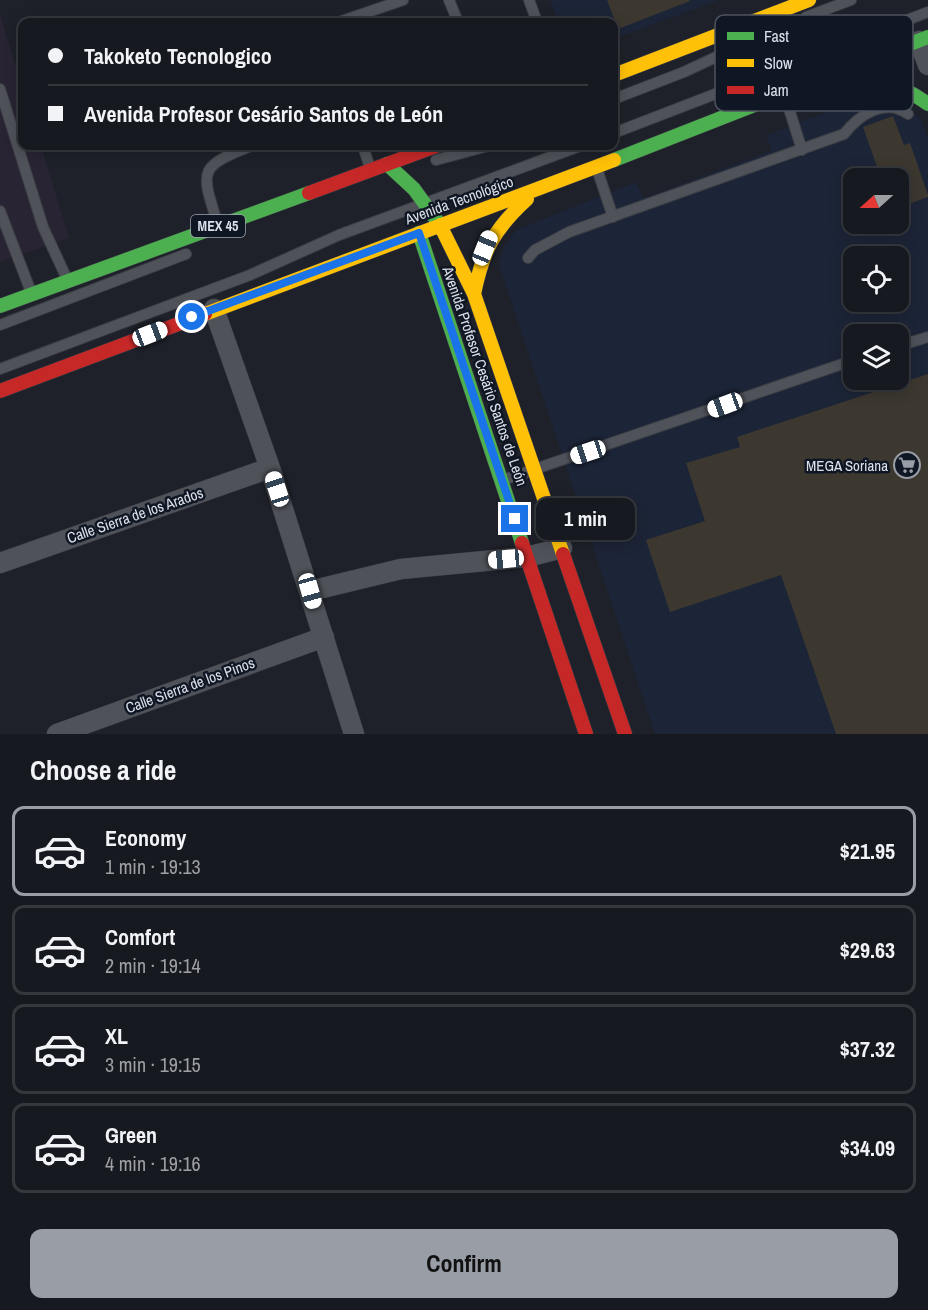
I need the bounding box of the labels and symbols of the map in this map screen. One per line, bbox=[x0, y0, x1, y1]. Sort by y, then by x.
legend bbox=[715, 15, 913, 111]
text: Fast bbox=[764, 25, 789, 47]
text: Slow bbox=[764, 52, 793, 74]
text: Jam bbox=[764, 79, 789, 101]
north arrow bbox=[843, 168, 909, 234]
street label: Avenida Tecnológico bbox=[401, 171, 516, 230]
road number: MEX 45 bbox=[191, 215, 245, 237]
car bbox=[470, 228, 500, 268]
street label: Avenida Profesor Cesário Santos de León bbox=[437, 262, 533, 489]
route start bbox=[178, 303, 205, 330]
car bbox=[130, 319, 170, 349]
car bbox=[705, 390, 745, 420]
car bbox=[568, 438, 608, 466]
supermarket icon: MEGA Soriana bbox=[892, 450, 922, 480]
place label: MEGA Soriana bbox=[806, 455, 888, 476]
car bbox=[263, 469, 291, 509]
street label: Calle Sierra de los Arados bbox=[64, 482, 206, 548]
callout: 1 min bbox=[536, 498, 635, 540]
route end bbox=[501, 505, 528, 532]
car bbox=[487, 548, 525, 570]
car bbox=[296, 571, 324, 611]
street label: Calle Sierra de los Pinos bbox=[122, 652, 258, 718]

